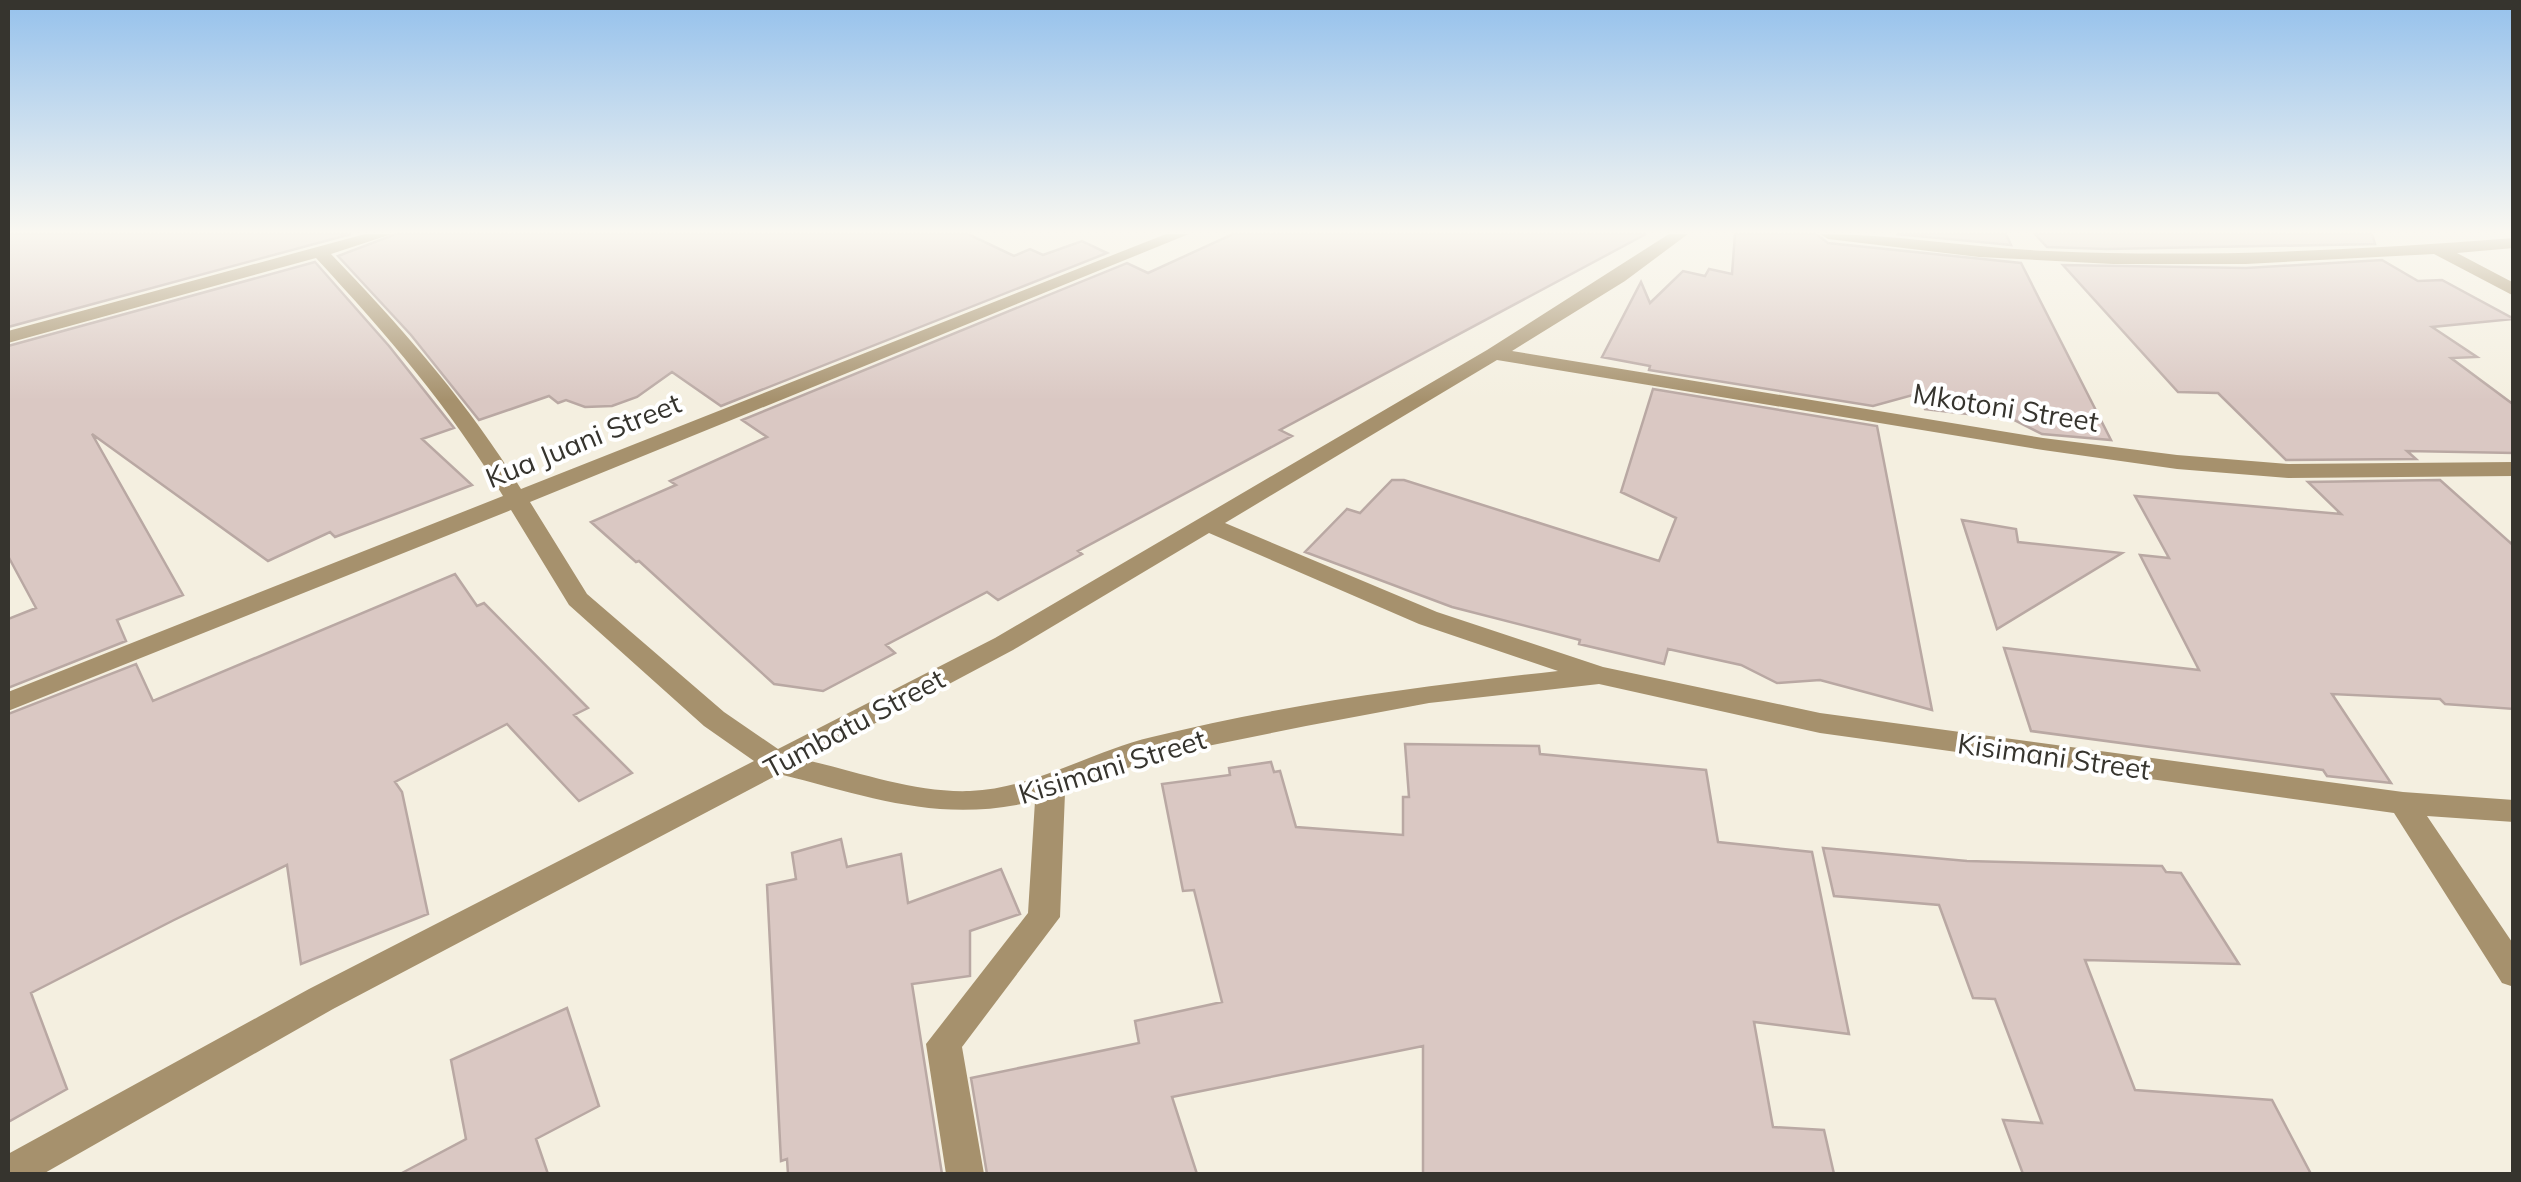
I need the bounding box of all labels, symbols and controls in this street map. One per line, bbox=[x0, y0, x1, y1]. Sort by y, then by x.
street label: Mkotoni Street bbox=[1911, 375, 2101, 439]
street label: Kua Juani Street bbox=[480, 385, 686, 495]
street label: Tumbatu Street bbox=[758, 661, 951, 785]
street label: Kisimani Street bbox=[1014, 721, 1210, 811]
street label: Kisimani Street bbox=[1955, 725, 2153, 787]

